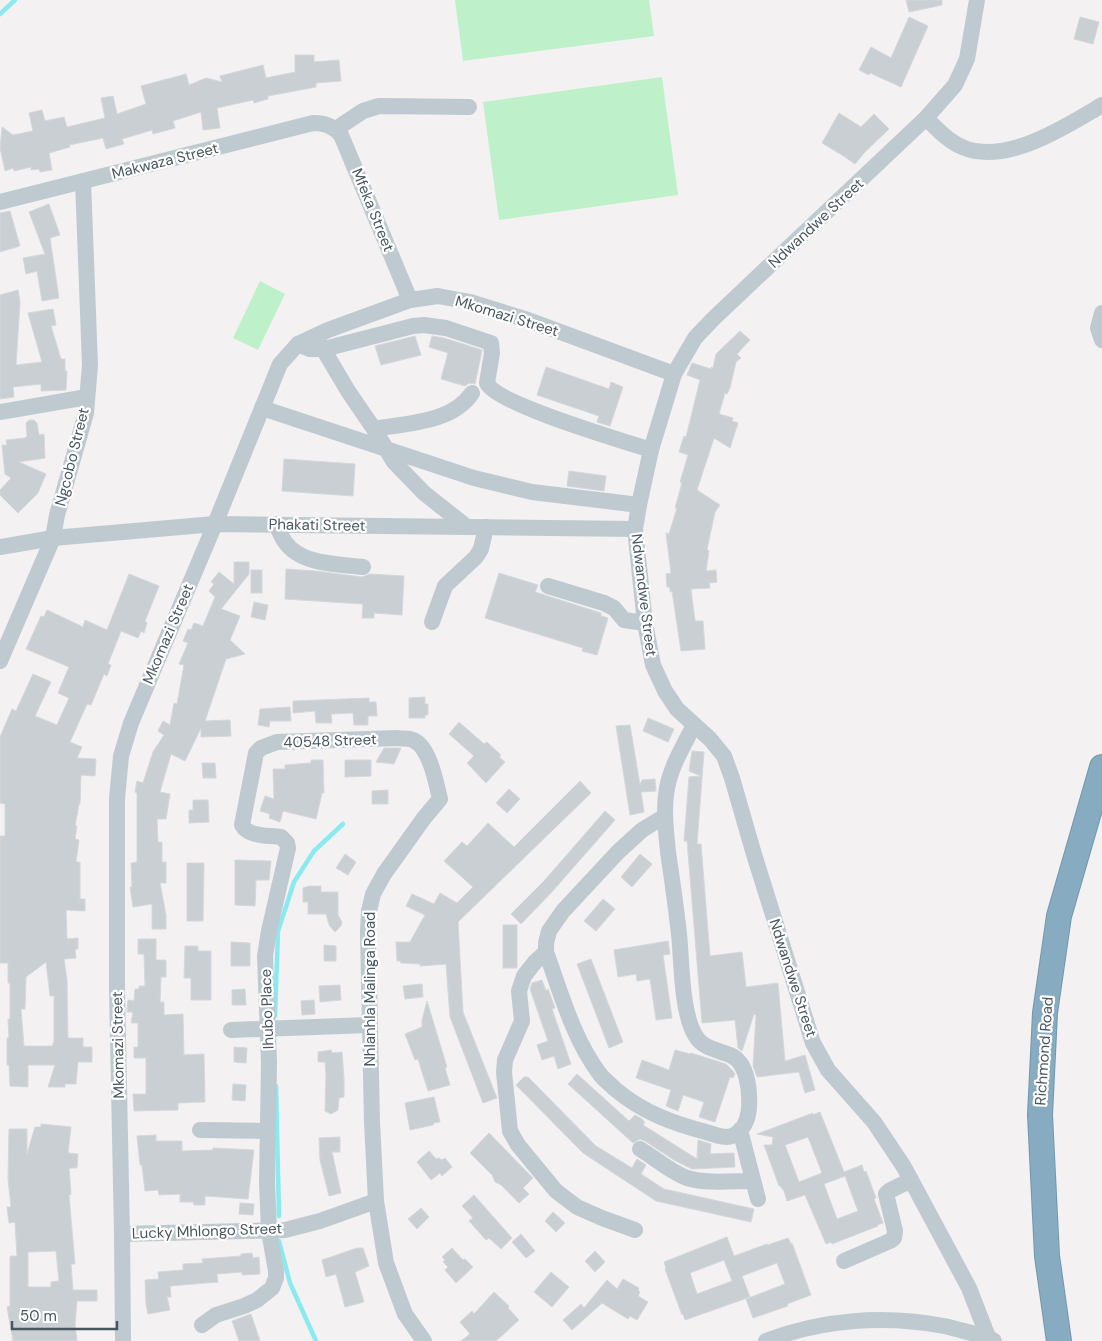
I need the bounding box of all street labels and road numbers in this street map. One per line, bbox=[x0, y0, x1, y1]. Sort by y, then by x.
street label: Makwaza Street bbox=[110, 138, 221, 184]
street label: Mfeka Street bbox=[347, 165, 399, 255]
street label: Ndwandwe Street bbox=[764, 174, 868, 272]
street label: Mkomazi Street bbox=[453, 291, 561, 341]
street label: Ngcobo Street bbox=[50, 406, 94, 508]
street label: Phakati Street bbox=[268, 514, 366, 536]
street label: Ndwandwe Street bbox=[627, 533, 661, 658]
street label: Mkomazi Street bbox=[138, 581, 198, 687]
street label: 40548 Street bbox=[283, 729, 377, 753]
street label: Nhlanhla Malinga Road bbox=[360, 912, 380, 1067]
street label: Ndwandwe Street bbox=[764, 916, 822, 1040]
street label: Ihubo Place bbox=[256, 969, 278, 1049]
street label: Mkomazi Street bbox=[107, 991, 129, 1099]
street label: Richmond Road bbox=[1030, 996, 1058, 1106]
street label: Lucky Mhlongo Street bbox=[131, 1218, 283, 1244]

